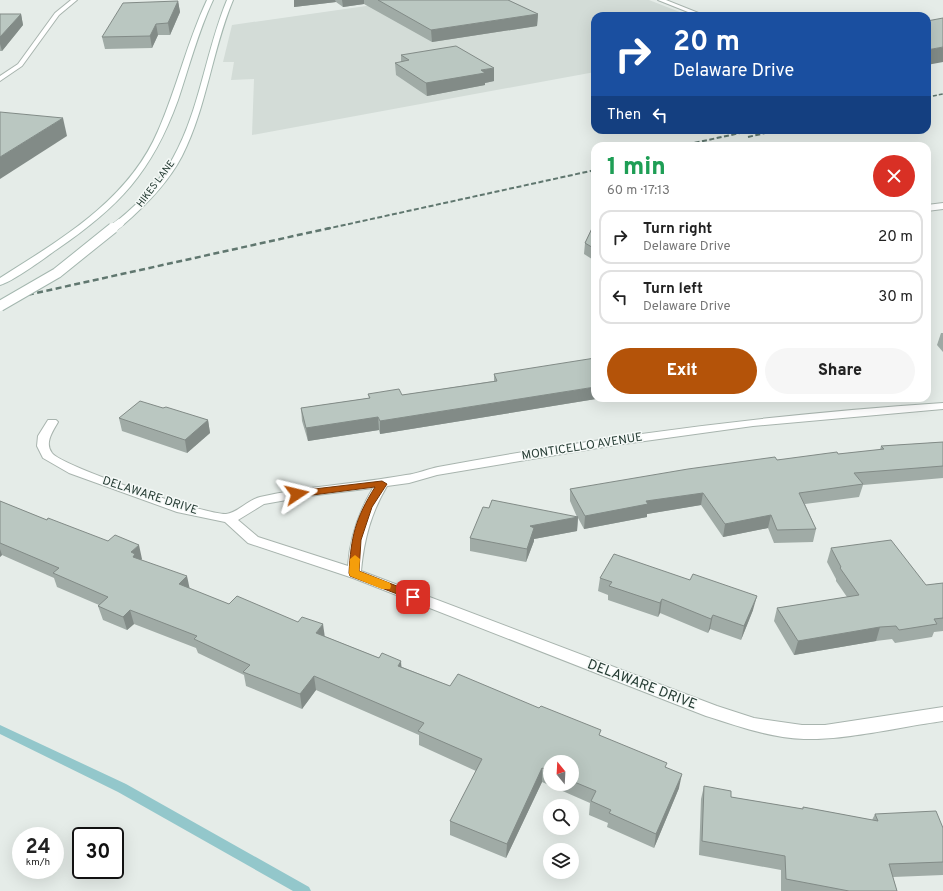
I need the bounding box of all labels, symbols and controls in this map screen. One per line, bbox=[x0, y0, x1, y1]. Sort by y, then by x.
text: 20 m bbox=[673, 25, 740, 61]
icon: right bbox=[607, 28, 659, 80]
text: Delaware Drive bbox=[673, 60, 794, 83]
icon: left bbox=[649, 104, 671, 126]
text: Then bbox=[607, 106, 641, 125]
text: 1 min bbox=[607, 153, 666, 183]
button: close bbox=[873, 155, 915, 197]
street label: HIKES LANE bbox=[134, 158, 178, 210]
text: 60 m · 17:13 bbox=[607, 183, 670, 199]
text: Turn right bbox=[643, 220, 712, 239]
icon: right bbox=[609, 226, 631, 248]
text: 20 m bbox=[878, 228, 913, 247]
text: Delaware Drive bbox=[643, 239, 731, 255]
text: Turn left bbox=[643, 280, 703, 299]
icon: left bbox=[609, 286, 631, 308]
text: 30 m bbox=[878, 288, 913, 307]
text: Delaware Drive bbox=[643, 299, 731, 315]
button: Exit bbox=[607, 348, 757, 394]
button: Share bbox=[765, 348, 915, 394]
street label: MONTICELLO AVENUE bbox=[520, 430, 644, 464]
street label: DELAWARE DRIVE bbox=[100, 473, 200, 519]
position arrow bbox=[276, 473, 318, 515]
pin bbox=[396, 580, 430, 614]
icon: arrive bbox=[402, 586, 424, 608]
street label: DELAWARE DRIVE bbox=[585, 656, 699, 714]
north arrow bbox=[543, 755, 579, 791]
map controls bbox=[543, 755, 579, 879]
button: search bbox=[543, 799, 579, 835]
speed limit sign: 30 bbox=[72, 827, 124, 879]
text: 24 bbox=[25, 835, 51, 861]
button: layers bbox=[543, 843, 579, 879]
text: km/h bbox=[26, 856, 50, 869]

